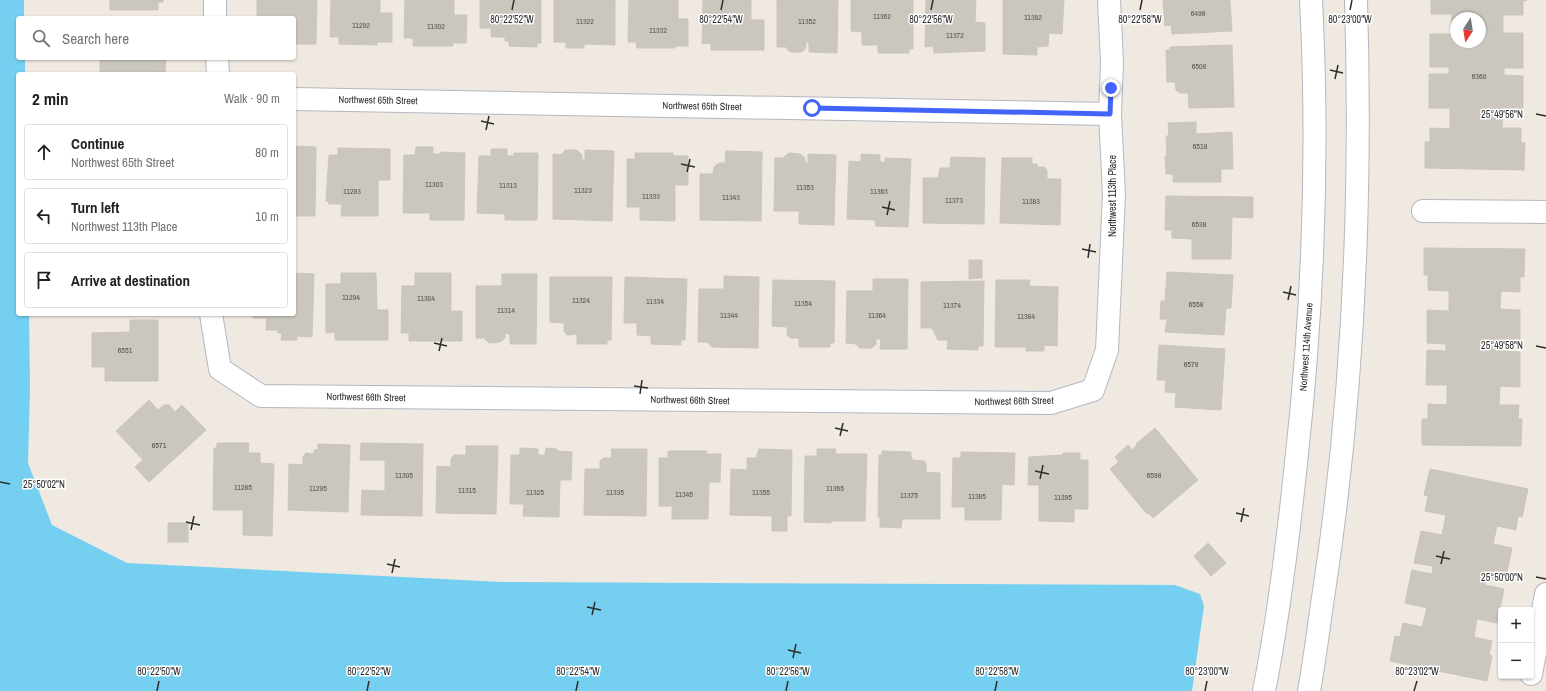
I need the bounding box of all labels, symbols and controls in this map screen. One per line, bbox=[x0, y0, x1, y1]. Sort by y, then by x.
house number: 6498 bbox=[1191, 8, 1206, 18]
house number: 11362 bbox=[873, 11, 891, 21]
house number: 11382 bbox=[1024, 12, 1042, 22]
north arrow bbox=[1450, 12, 1486, 48]
text: 80°22'52"W bbox=[490, 13, 534, 26]
text: 80°22'54"W bbox=[699, 13, 743, 26]
text: 80°22'56"W bbox=[909, 13, 953, 26]
text: 80°22'58"W bbox=[1118, 13, 1162, 26]
text: 80°23'00"W bbox=[1328, 13, 1372, 26]
search box bbox=[16, 16, 296, 60]
house number: 11322 bbox=[576, 16, 594, 26]
house number: 11352 bbox=[798, 16, 816, 26]
house number: 11292 bbox=[352, 20, 370, 30]
house number: 11302 bbox=[427, 21, 445, 31]
house number: 11332 bbox=[649, 25, 667, 35]
icon: search bbox=[30, 27, 52, 49]
text: Search here bbox=[62, 28, 129, 49]
house number: 11372 bbox=[946, 30, 964, 40]
house number: 6508 bbox=[1192, 61, 1207, 71]
house number: 6360 bbox=[1472, 71, 1487, 81]
route end bbox=[1102, 79, 1120, 97]
text: 2 min bbox=[32, 87, 68, 110]
text: Walk · 90 m bbox=[224, 90, 280, 107]
street label: Northwest 65th Street bbox=[338, 93, 418, 107]
street label: Northwest 65th Street bbox=[662, 99, 742, 113]
route start bbox=[803, 99, 821, 117]
text: 25°49'56"N bbox=[1481, 108, 1523, 121]
text: Continue bbox=[71, 133, 124, 154]
icon: ahead bbox=[33, 141, 55, 163]
house number: 6518 bbox=[1193, 141, 1208, 151]
text: 80 m bbox=[255, 144, 279, 161]
text: Northwest 65th Street bbox=[71, 154, 174, 171]
street label: Northwest 113th Place bbox=[1106, 155, 1119, 237]
house number: 11303 bbox=[425, 179, 443, 189]
house number: 11313 bbox=[499, 180, 517, 190]
house number: 11353 bbox=[796, 182, 814, 192]
house number: 11323 bbox=[574, 185, 592, 195]
house number: 11293 bbox=[343, 186, 361, 196]
house number: 11363 bbox=[870, 186, 888, 196]
house number: 11333 bbox=[642, 191, 660, 201]
house number: 11343 bbox=[722, 192, 740, 202]
house number: 11373 bbox=[945, 195, 963, 205]
house number: 11383 bbox=[1022, 196, 1040, 206]
text: Turn left bbox=[71, 197, 119, 218]
icon: left bbox=[33, 205, 55, 227]
text: 10 m bbox=[255, 208, 279, 225]
text: Northwest 113th Place bbox=[71, 218, 177, 235]
house number: 6538 bbox=[1192, 219, 1207, 229]
icon: arrive bbox=[33, 269, 55, 291]
text: Arrive at destination bbox=[71, 270, 190, 291]
house number: 11294 bbox=[342, 292, 360, 302]
house number: 11304 bbox=[417, 293, 435, 303]
house number: 11324 bbox=[572, 295, 590, 305]
house number: 11334 bbox=[646, 296, 664, 306]
house number: 11354 bbox=[794, 298, 812, 308]
house number: 6558 bbox=[1189, 299, 1204, 309]
house number: 11374 bbox=[943, 300, 961, 310]
street label: Northwest 114th Avenue bbox=[1296, 302, 1316, 392]
house number: 11314 bbox=[497, 305, 515, 315]
house number: 11344 bbox=[720, 310, 738, 320]
house number: 11364 bbox=[868, 310, 886, 320]
house number: 11384 bbox=[1017, 311, 1035, 321]
text: 25°49'58"N bbox=[1481, 339, 1523, 352]
house number: 6551 bbox=[118, 345, 133, 355]
house number: 6578 bbox=[1184, 359, 1199, 369]
street label: Northwest 66th Street bbox=[326, 390, 406, 404]
street label: Northwest 66th Street bbox=[650, 393, 730, 407]
street label: Northwest 66th Street bbox=[974, 394, 1054, 408]
house number: 6571 bbox=[152, 440, 167, 450]
house number: 11305 bbox=[395, 470, 413, 480]
house number: 6598 bbox=[1147, 470, 1162, 480]
text: 25°50'02"N bbox=[23, 478, 65, 491]
house number: 11285 bbox=[234, 482, 252, 492]
house number: 11295 bbox=[309, 483, 327, 493]
house number: 11365 bbox=[826, 483, 844, 493]
house number: 11315 bbox=[458, 485, 476, 495]
house number: 11325 bbox=[526, 487, 544, 497]
house number: 11335 bbox=[606, 487, 624, 497]
house number: 11355 bbox=[752, 487, 770, 497]
house number: 11345 bbox=[675, 489, 693, 499]
house number: 11375 bbox=[900, 490, 918, 500]
house number: 11385 bbox=[968, 491, 986, 501]
house number: 11395 bbox=[1054, 492, 1072, 502]
text: 25°50'00"N bbox=[1481, 571, 1523, 584]
map controls bbox=[1498, 607, 1534, 679]
button: + bbox=[1498, 607, 1534, 643]
button: − bbox=[1498, 643, 1534, 679]
text: 80°22'50"W bbox=[137, 665, 181, 678]
text: 80°22'52"W bbox=[347, 665, 391, 678]
text: 80°22'54"W bbox=[556, 665, 600, 678]
text: 80°22'56"W bbox=[766, 665, 810, 678]
text: 80°22'58"W bbox=[975, 665, 1019, 678]
text: 80°23'00"W bbox=[1185, 665, 1229, 678]
text: 80°23'02"W bbox=[1395, 665, 1439, 678]

